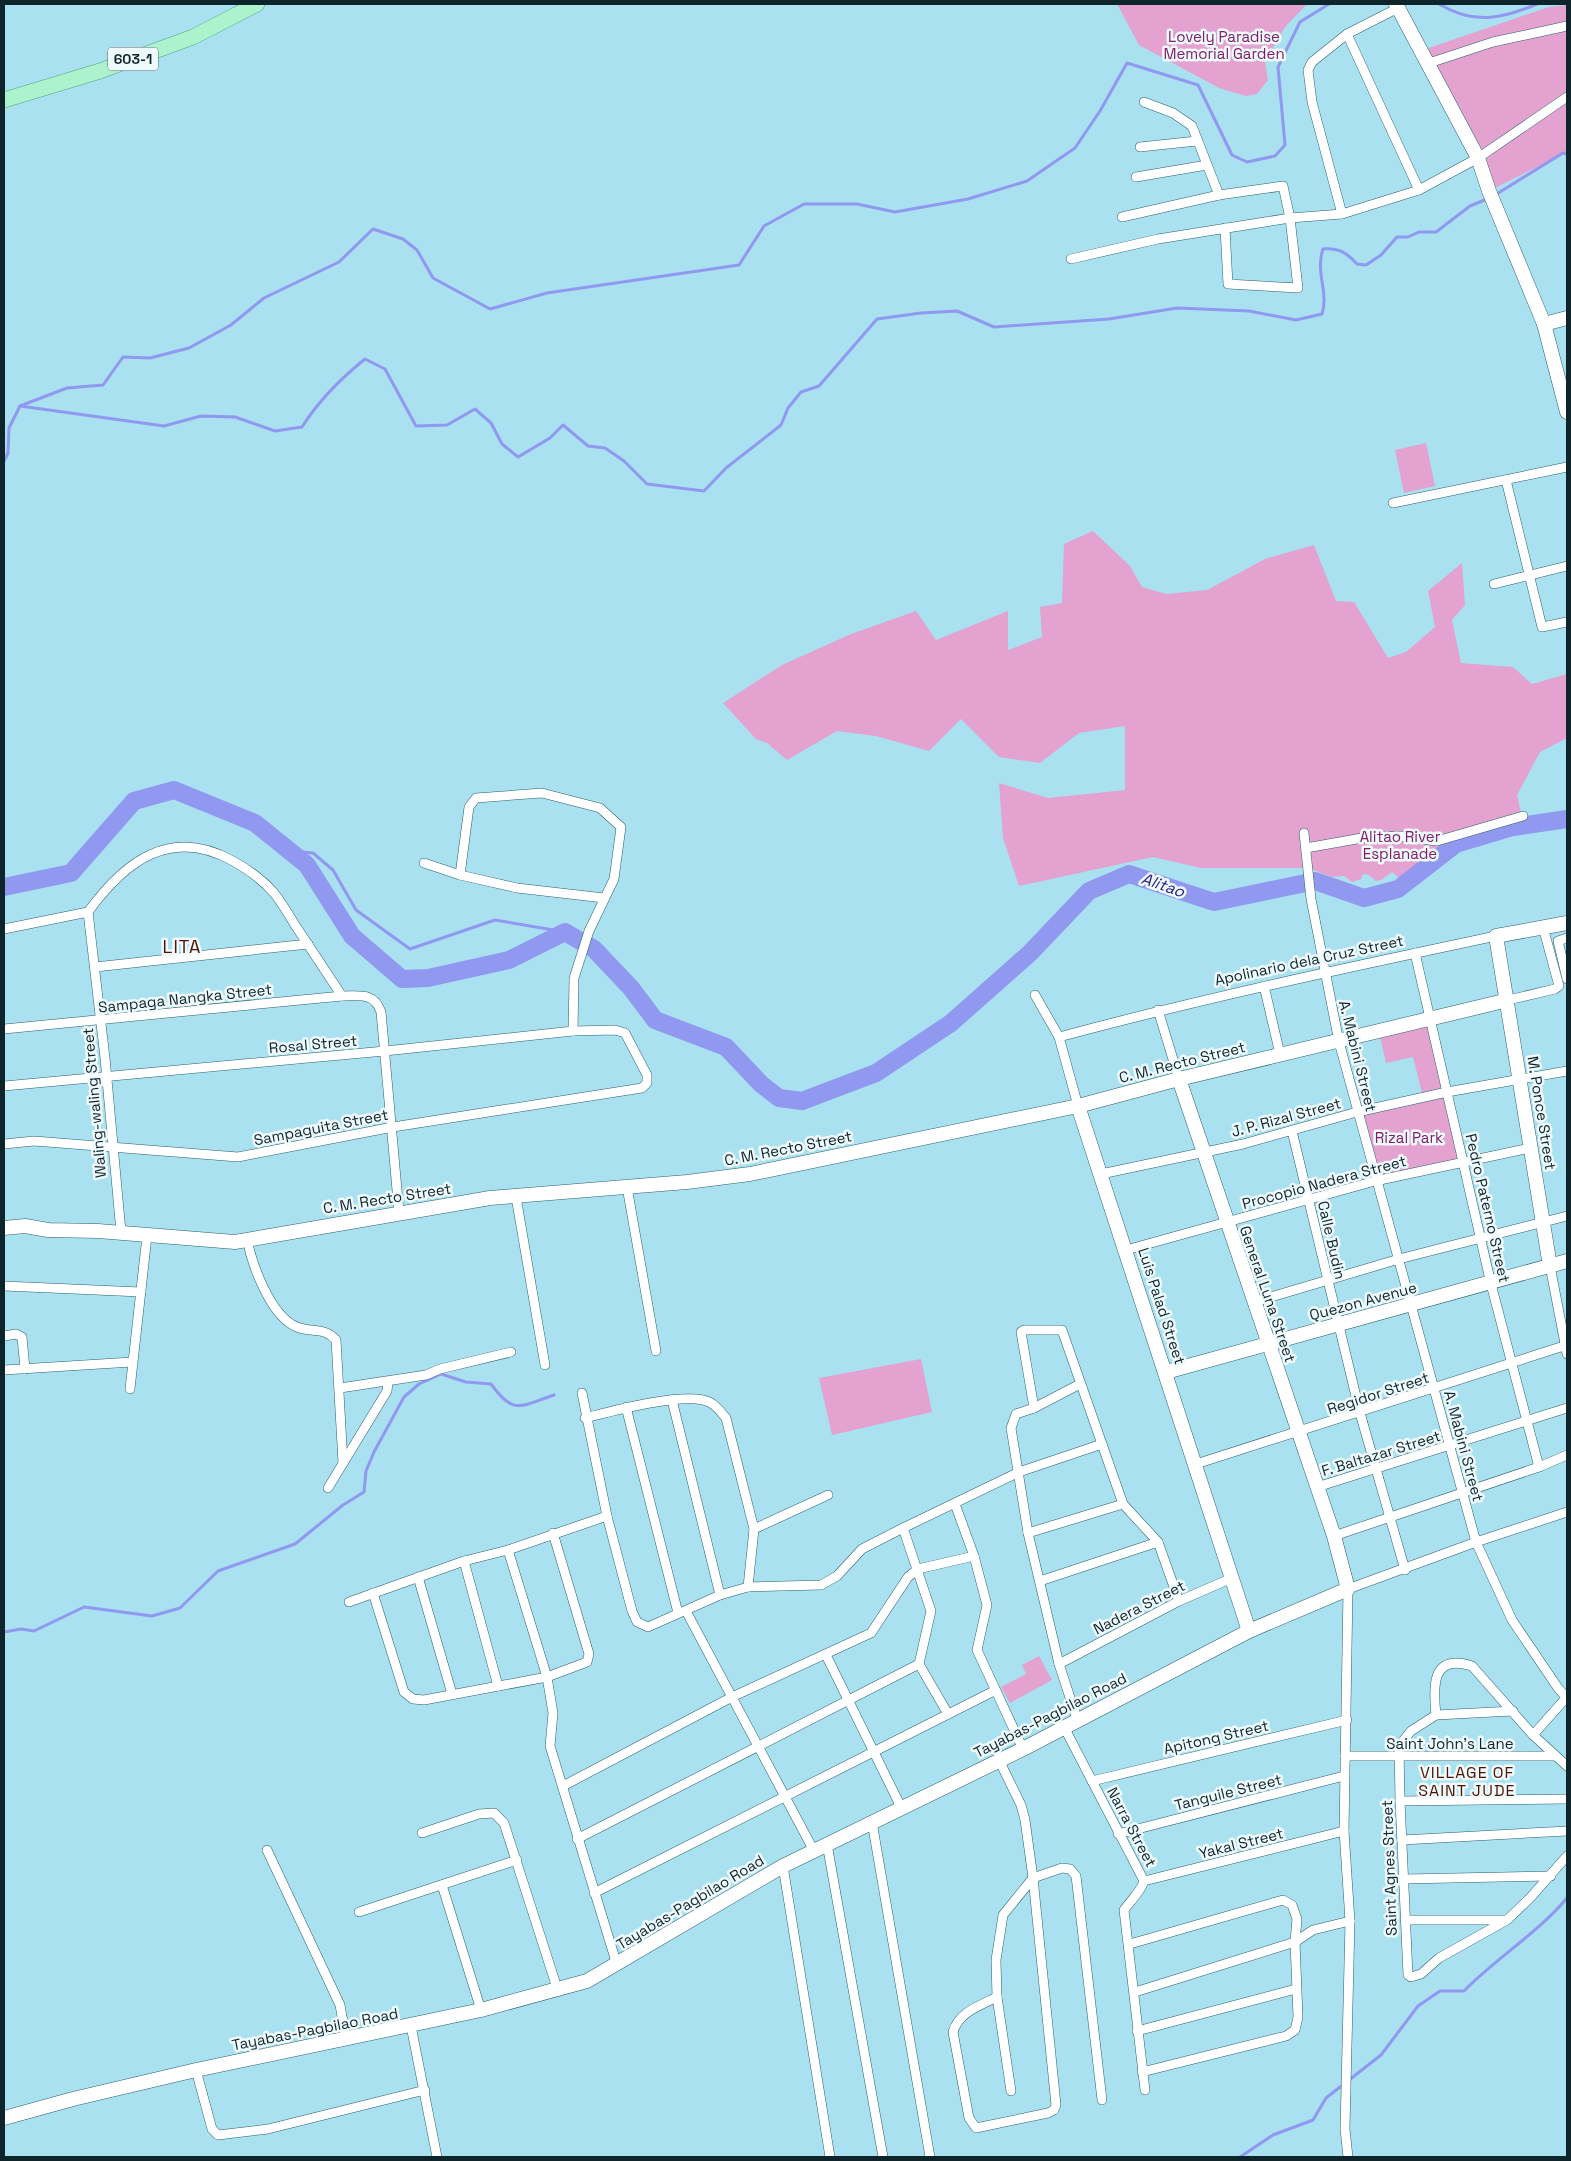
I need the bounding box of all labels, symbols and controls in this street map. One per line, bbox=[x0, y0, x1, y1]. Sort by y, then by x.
park label: Lovely Paradise Memorial Garden bbox=[1163, 27, 1285, 63]
road number: 603-1 bbox=[108, 48, 158, 70]
park label: Alitao River Esplanade bbox=[1360, 827, 1441, 863]
water label: Alitao bbox=[1139, 868, 1188, 902]
street label: Apolinario dela Cruz Street bbox=[1213, 931, 1405, 989]
district label: LITA bbox=[163, 935, 201, 958]
street label: Sampaga Nangka Street bbox=[97, 979, 273, 1017]
street label: A. Mabini Street bbox=[1335, 998, 1381, 1114]
street label: Waling-waling Street bbox=[78, 1027, 110, 1179]
street label: Rosal Street bbox=[268, 1031, 358, 1057]
street label: C. M. Recto Street bbox=[1117, 1037, 1247, 1087]
street label: M. Ponce Street bbox=[1524, 1055, 1560, 1171]
street label: J. P. Rizal Street bbox=[1229, 1093, 1343, 1141]
street label: Sampaguita Street bbox=[252, 1105, 390, 1149]
street label: C. M. Recto Street bbox=[723, 1126, 853, 1170]
park label: Rizal Park bbox=[1375, 1128, 1443, 1147]
street label: Pedro Paterno Street bbox=[1462, 1132, 1514, 1284]
street label: Procopio Nadera Street bbox=[1240, 1151, 1408, 1213]
street label: C. M. Recto Street bbox=[322, 1178, 453, 1218]
street label: Calle Budin bbox=[1314, 1199, 1350, 1281]
street label: General Luna Street bbox=[1236, 1223, 1300, 1365]
street label: Luis Palad Street bbox=[1134, 1245, 1190, 1367]
street label: Quezon Avenue bbox=[1307, 1278, 1419, 1324]
street label: Regidor Street bbox=[1325, 1368, 1431, 1418]
street label: A. Mabini Street bbox=[1440, 1388, 1488, 1504]
street label: F. Baltazar Street bbox=[1319, 1426, 1443, 1480]
street label: Nadera Street bbox=[1090, 1576, 1188, 1638]
street label: Tayabas-Pagbilao Road bbox=[970, 1668, 1130, 1762]
street label: Apitong Street bbox=[1162, 1716, 1270, 1758]
street label: Saint John's Lane bbox=[1386, 1734, 1514, 1753]
district label: VILLAGE OF SAINT JUDE bbox=[1418, 1762, 1516, 1801]
street label: Tanguile Street bbox=[1172, 1769, 1284, 1815]
street label: Narra Street bbox=[1103, 1784, 1161, 1870]
street label: Saint Agnes Street bbox=[1377, 1800, 1401, 1936]
street label: Yakal Street bbox=[1197, 1823, 1285, 1863]
street label: Tayabas-Pagbilao Road bbox=[613, 1850, 767, 1954]
street label: Tayabas-Pagbilao Road bbox=[230, 2004, 400, 2054]

